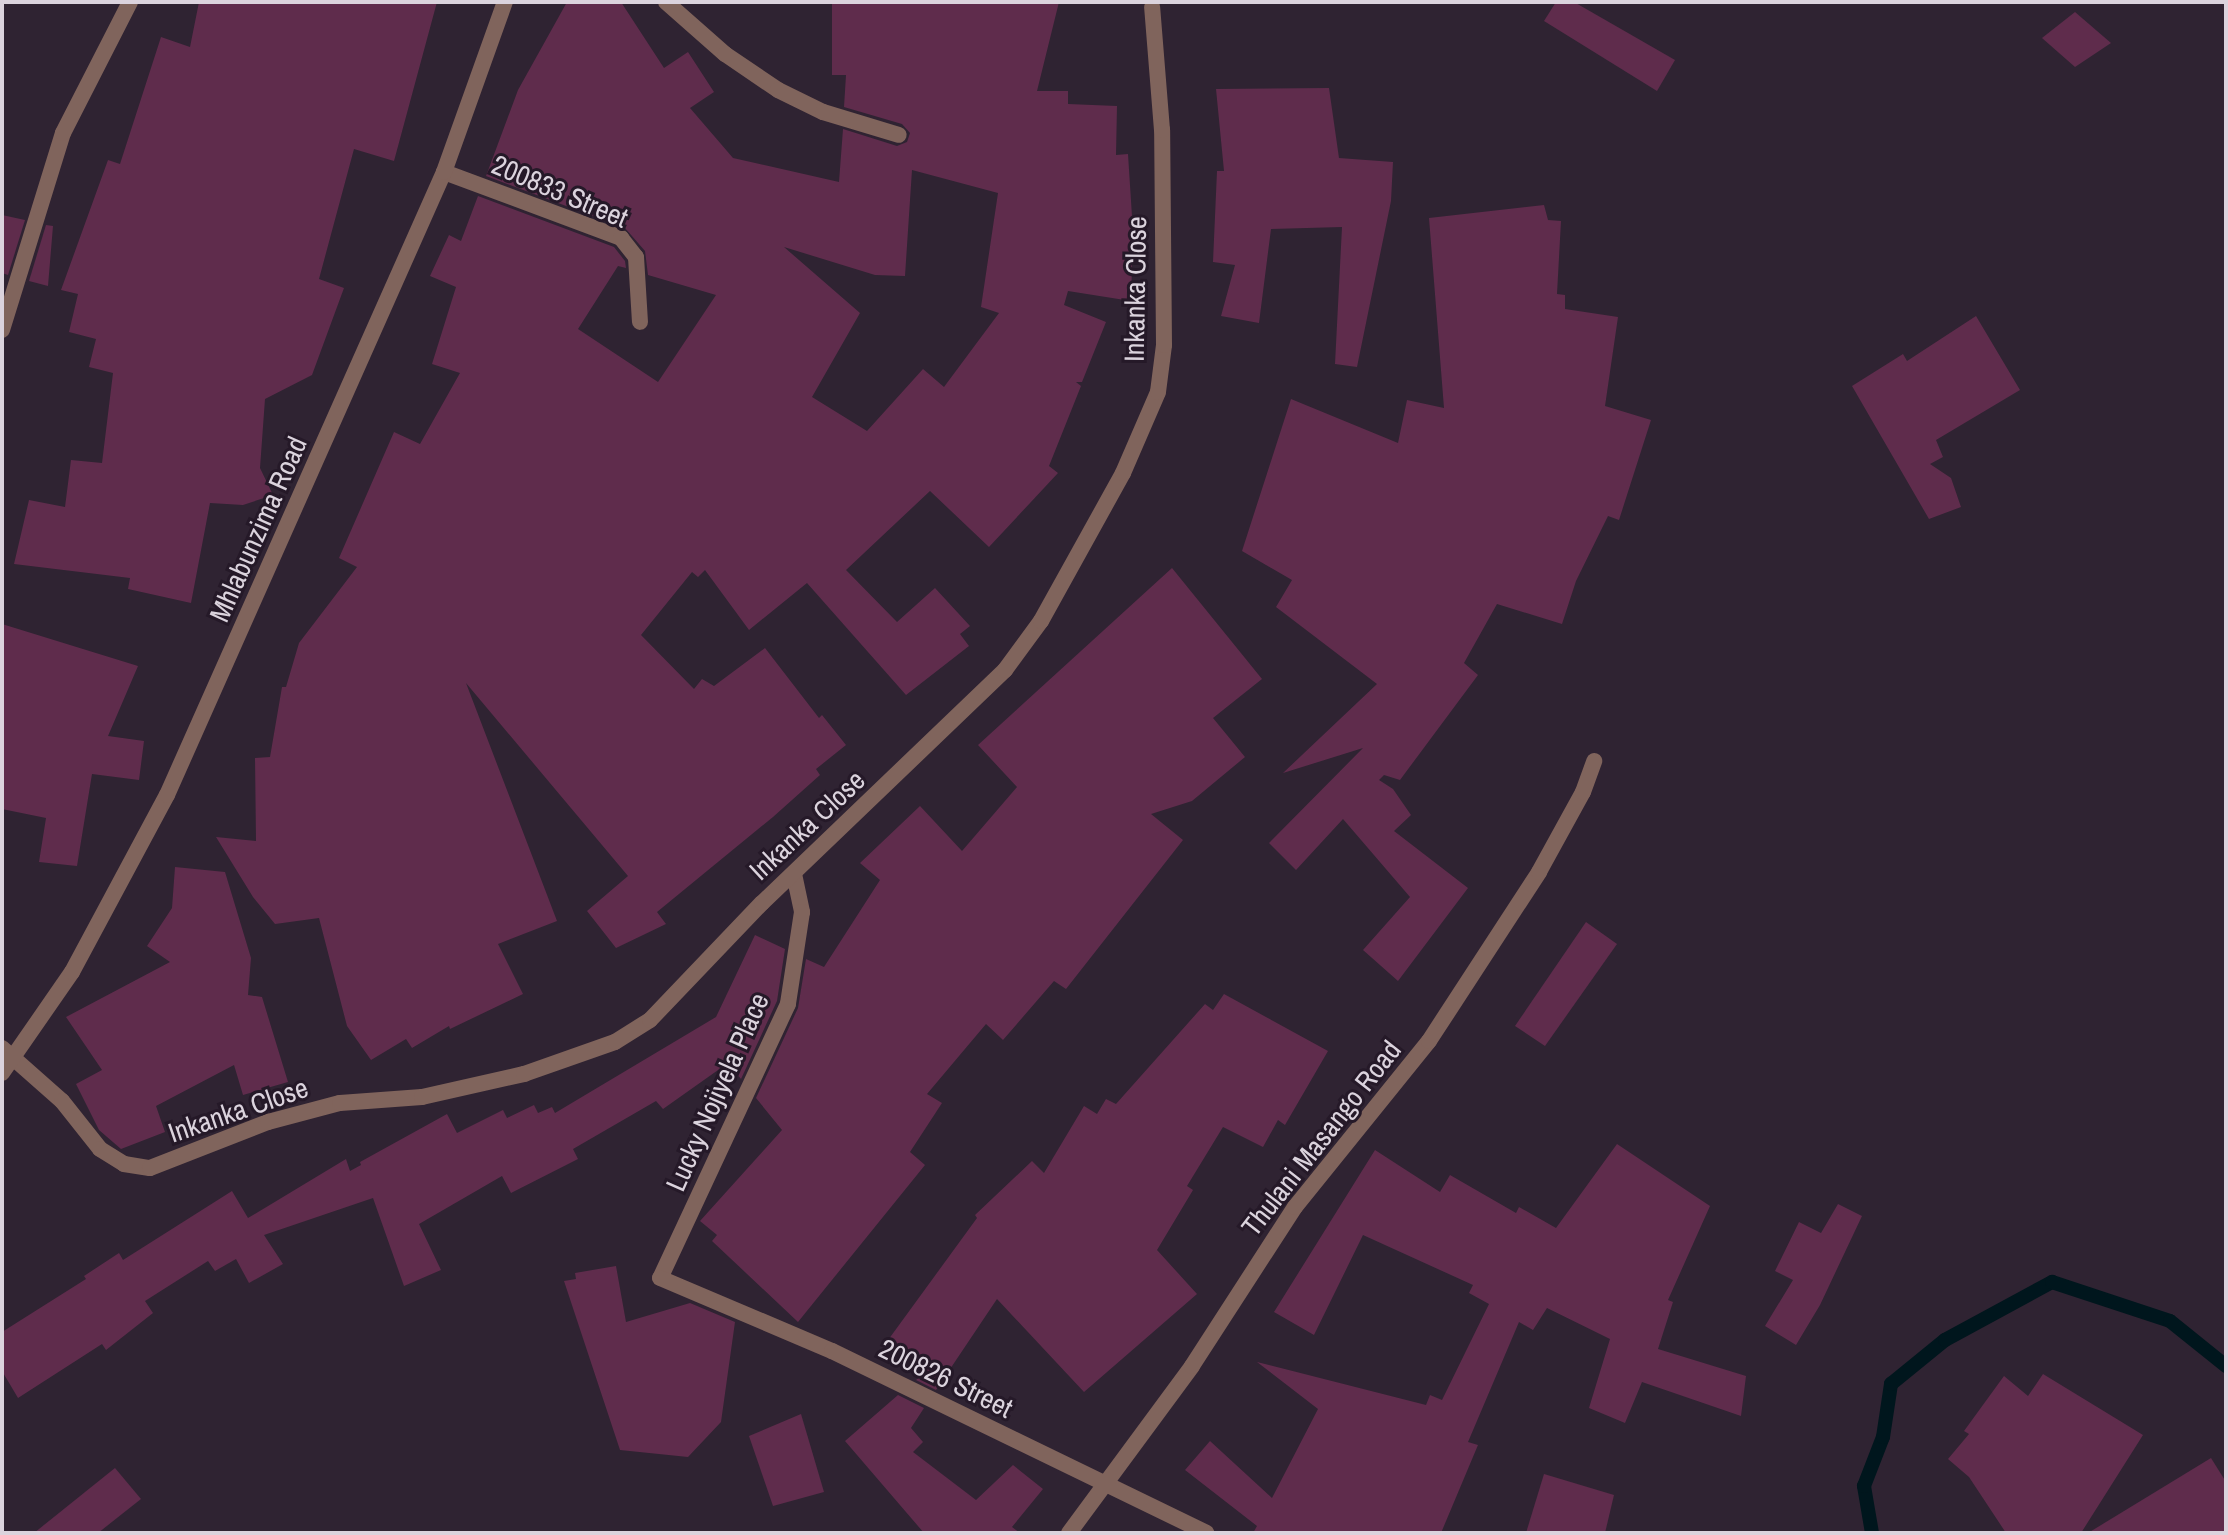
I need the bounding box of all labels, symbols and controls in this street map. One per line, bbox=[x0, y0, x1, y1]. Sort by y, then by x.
street label: 200833 Street bbox=[487, 147, 633, 235]
street label: Inkanka Close bbox=[1117, 216, 1153, 362]
street label: Mhlabunzima Road bbox=[202, 431, 314, 627]
street label: Inkanka Close bbox=[742, 763, 872, 887]
street label: Lucky Nojiyela Place bbox=[658, 988, 776, 1196]
street label: Thulani Masango Road bbox=[1234, 1034, 1408, 1242]
street label: Inkanka Close bbox=[164, 1070, 312, 1150]
street label: 200826 Street bbox=[874, 1331, 1018, 1425]

